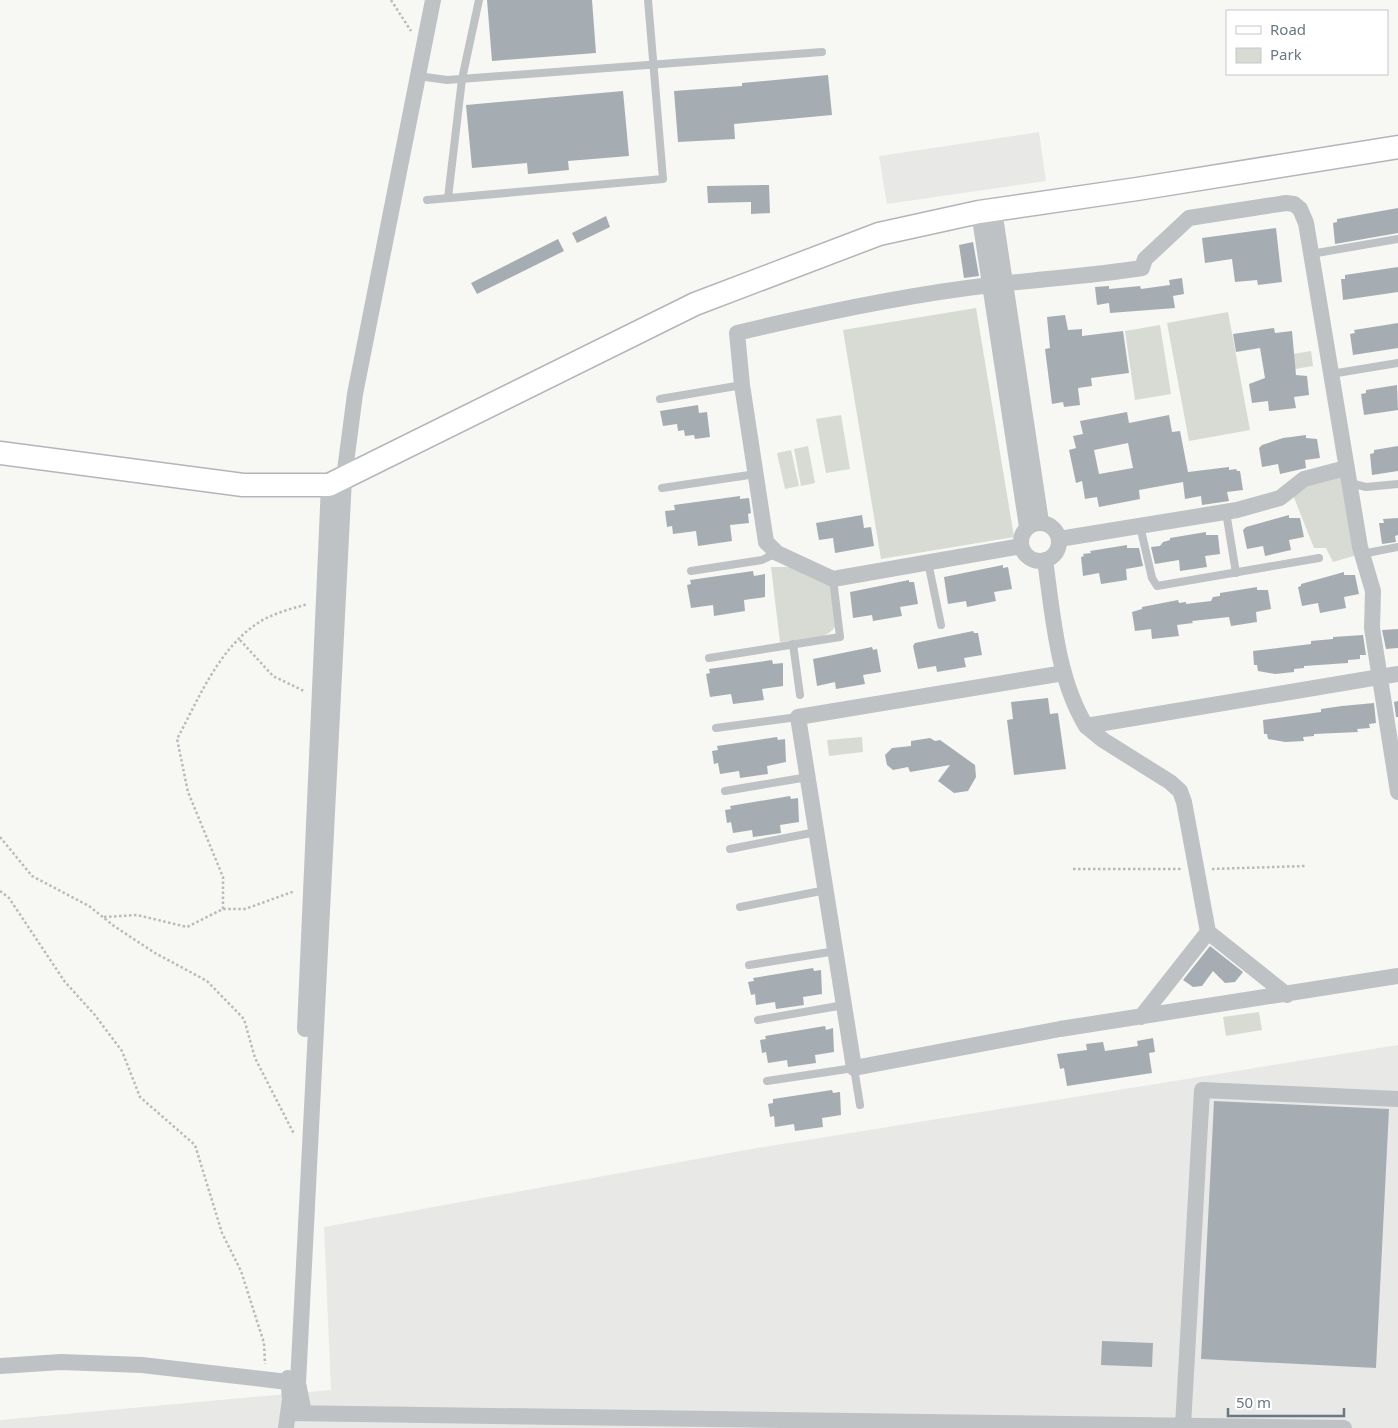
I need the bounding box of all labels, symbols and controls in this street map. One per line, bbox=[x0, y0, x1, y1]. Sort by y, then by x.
legend bbox=[1226, 10, 1388, 75]
text: Road bbox=[1270, 19, 1306, 39]
text: Park bbox=[1270, 44, 1302, 64]
scale bar bbox=[1228, 1386, 1344, 1418]
text: 50 m bbox=[1236, 1392, 1271, 1412]

